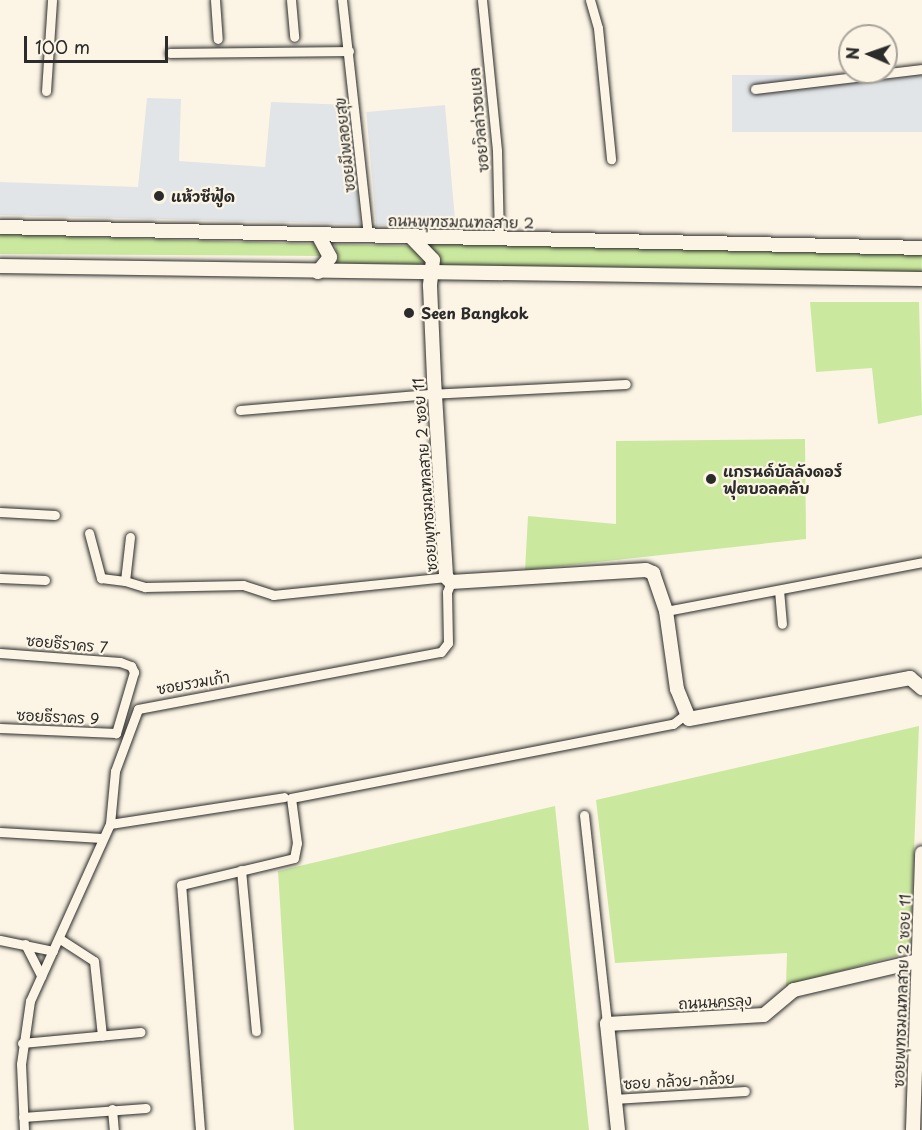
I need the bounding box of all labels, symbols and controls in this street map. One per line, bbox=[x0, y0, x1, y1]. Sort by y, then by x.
scale bar bbox=[27, 24, 171, 62]
north arrow bbox=[838, 24, 898, 84]
text: 100 m bbox=[35, 33, 90, 60]
text: N bbox=[840, 47, 864, 60]
street label: ซอยวิลล่ารอแยล bbox=[464, 67, 492, 173]
street label: ซอยมีพลอยสุข bbox=[330, 97, 358, 193]
place label: แห้วซีฟู้ด bbox=[171, 187, 235, 205]
marker: แห้วซีฟู้ด bbox=[152, 189, 166, 203]
street label: ถนนพุทธมณฑลสาย 2 bbox=[388, 211, 534, 231]
place label: Seen Bangkok bbox=[421, 304, 530, 322]
marker: Seen Bangkok bbox=[402, 306, 416, 320]
street label: ซอยพุทธมณฑลสาย 2 ซอย 11 bbox=[408, 377, 440, 573]
place label: แกรนด์บัลลังดอร์ ฟุตบอลคลับ bbox=[723, 461, 842, 496]
marker: แกรนด์บัลลังดอร์ ฟุตบอลคลับ bbox=[704, 472, 718, 486]
street label: ซอยธีราคร 7 bbox=[25, 630, 109, 656]
street label: ซอยรวมเก้า bbox=[155, 667, 231, 697]
street label: ซอยธีราคร 9 bbox=[16, 705, 100, 727]
street label: ซอยพุทธมณฑลสาย 2 ซอย 11 bbox=[889, 893, 913, 1089]
street label: ถนนนครลุง bbox=[678, 990, 752, 1012]
street label: ซอย กล้วย-กล้วย bbox=[623, 1068, 735, 1092]

